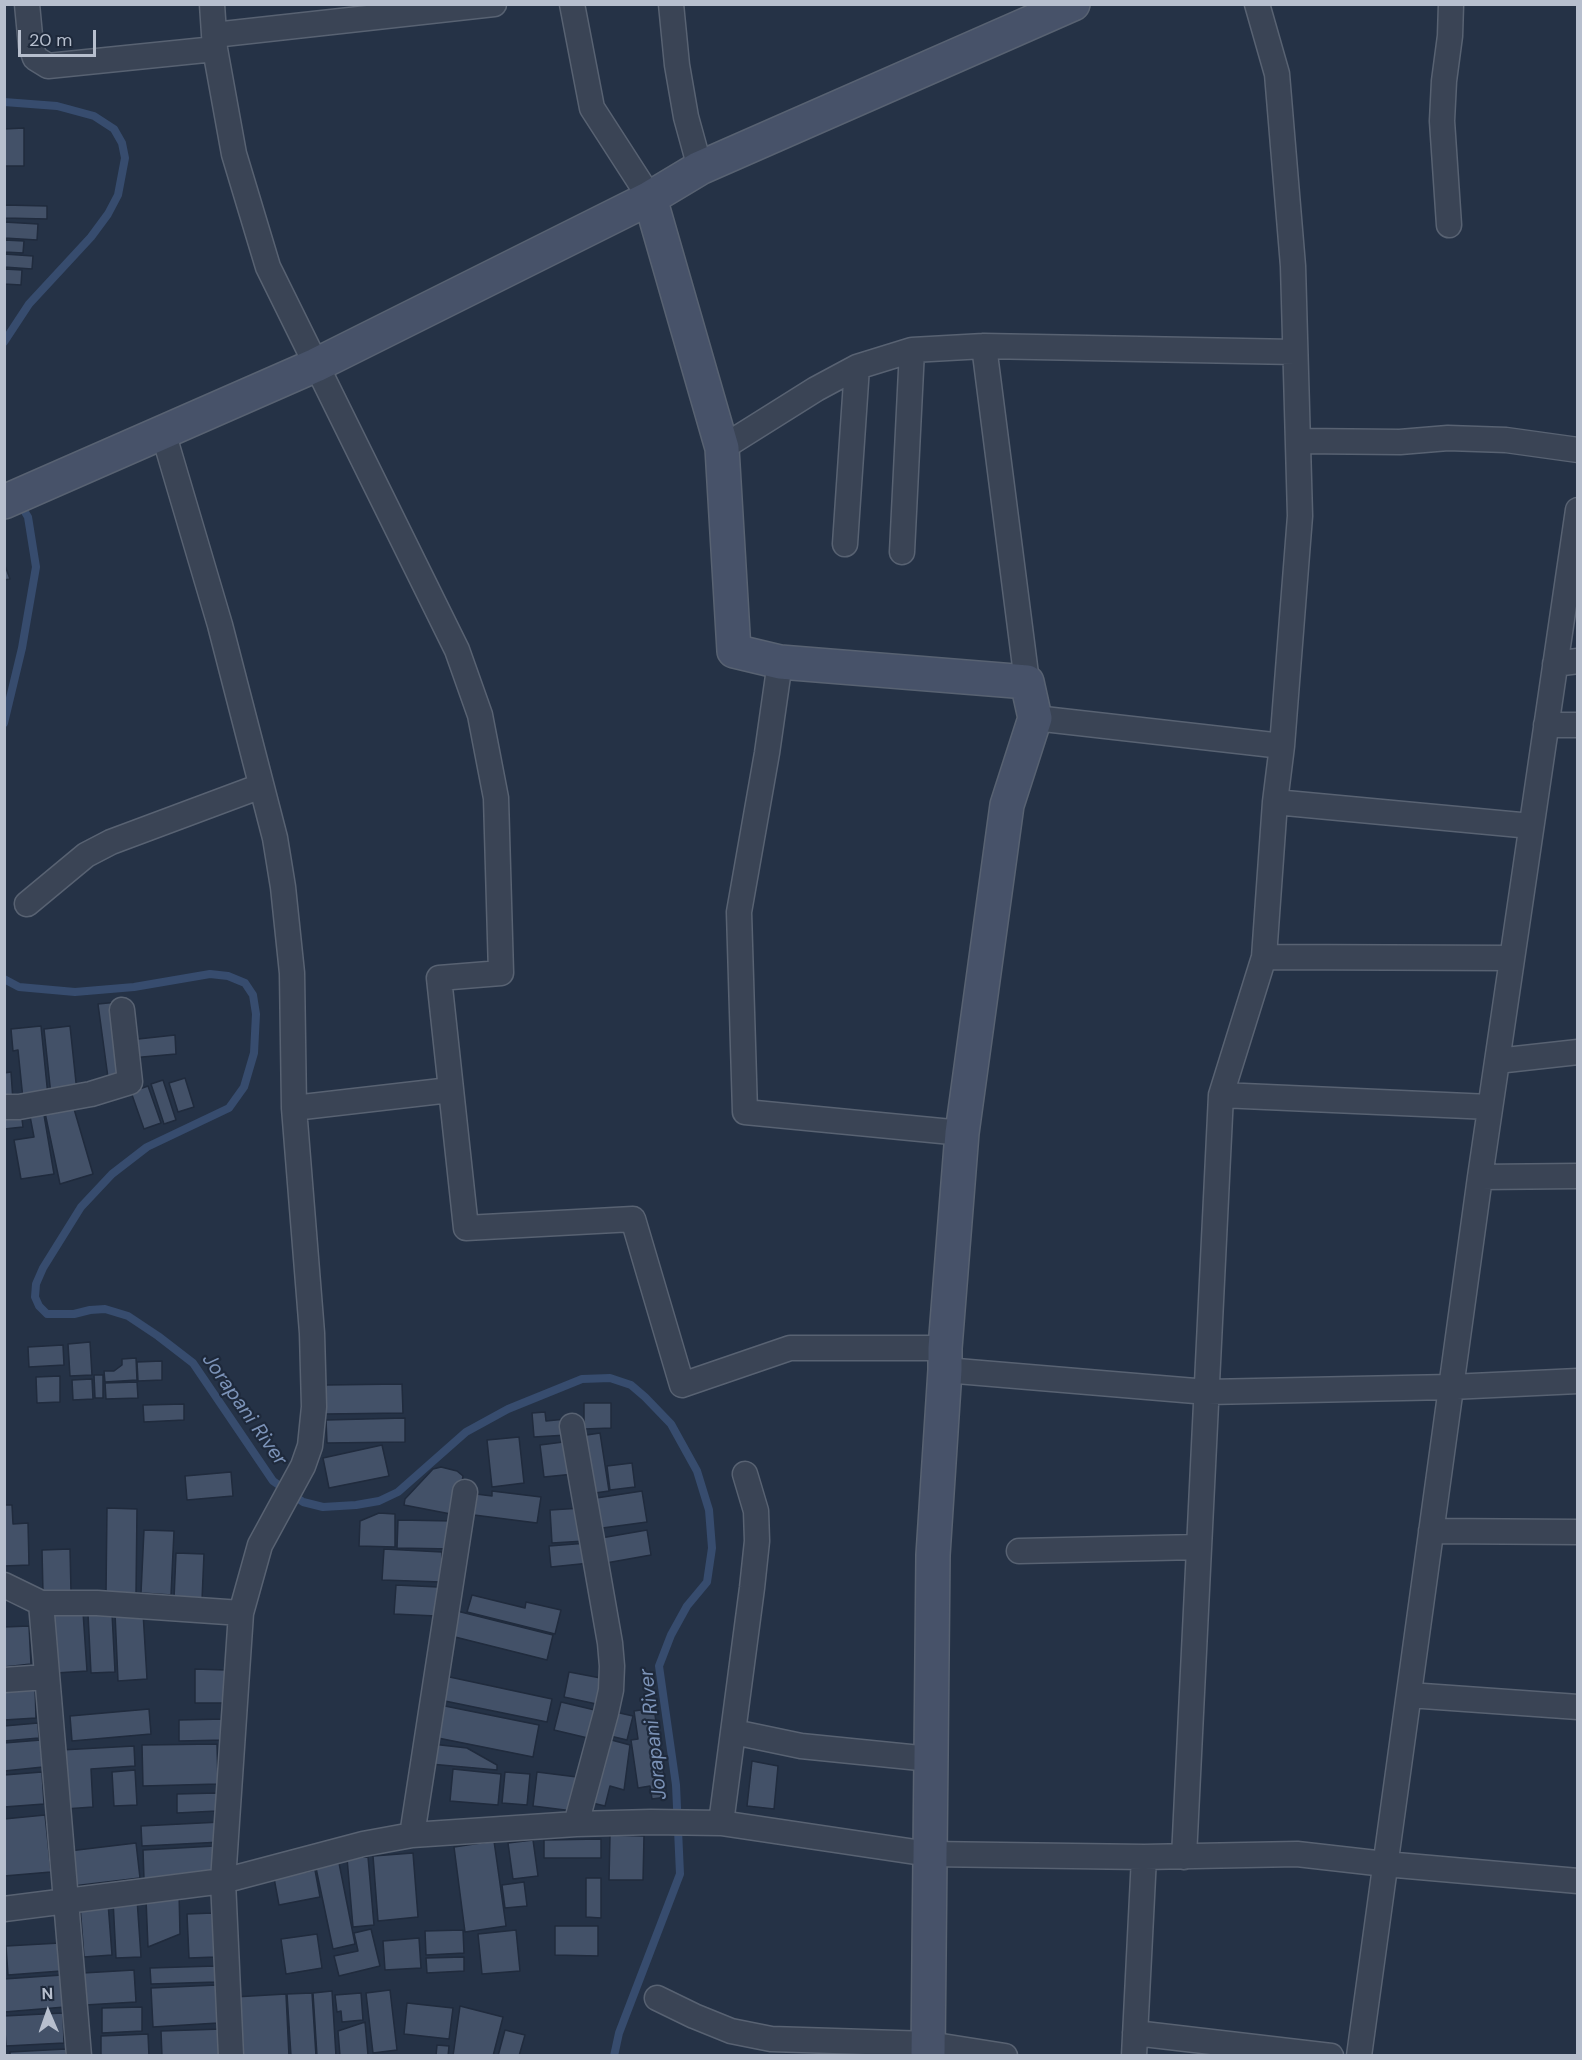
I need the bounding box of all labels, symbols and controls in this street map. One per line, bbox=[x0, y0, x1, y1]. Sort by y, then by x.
scale bar bbox=[21, 18, 99, 56]
text: 20 m bbox=[29, 28, 72, 52]
water label: Jorapani River bbox=[196, 1349, 292, 1471]
water label: Jorapani River bbox=[635, 1667, 673, 1801]
north arrow bbox=[18, 1982, 78, 2042]
text: N bbox=[41, 1983, 54, 2004]

